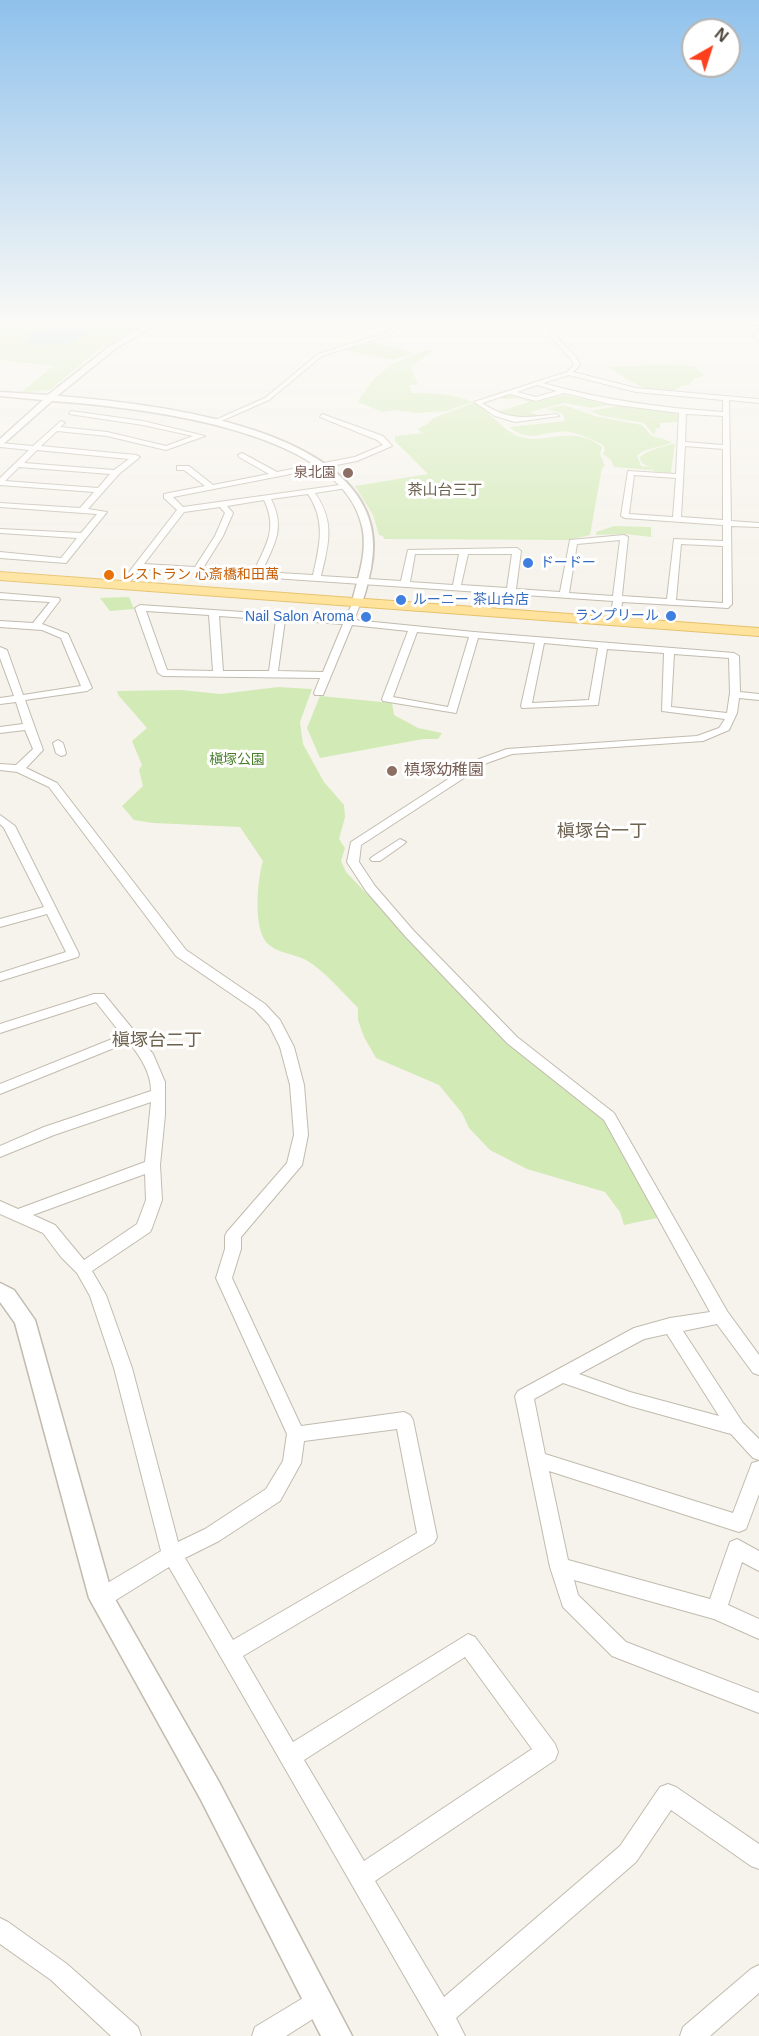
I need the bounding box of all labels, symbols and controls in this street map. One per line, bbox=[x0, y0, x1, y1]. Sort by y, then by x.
north arrow bbox=[681, 18, 741, 78]
text: N bbox=[712, 25, 731, 45]
place label: 泉北園 bbox=[294, 465, 336, 481]
marker: 泉北園 bbox=[341, 466, 355, 480]
district label: 茶山台三丁 bbox=[408, 482, 482, 500]
place label: ドードー bbox=[540, 555, 596, 571]
marker: ドードー bbox=[521, 556, 535, 570]
place label: レストラン 心斎橋和田萬 bbox=[121, 567, 279, 583]
marker: レストラン 心斎橋和田萬 bbox=[102, 568, 116, 582]
place label: ルーニー 茶山台店 bbox=[413, 592, 529, 608]
marker: ルーニー 茶山台店 bbox=[394, 593, 408, 607]
place label: ランプリール bbox=[575, 608, 659, 624]
place label: Nail Salon Aroma bbox=[245, 609, 354, 625]
marker: ランプリール bbox=[664, 609, 678, 623]
marker: Nail Salon Aroma bbox=[359, 610, 373, 624]
park label: 槇塚公園 bbox=[209, 752, 265, 768]
place label: 槙塚幼稚園 bbox=[404, 761, 484, 781]
marker: 槙塚幼稚園 bbox=[385, 764, 399, 778]
district label: 槇塚台一丁 bbox=[557, 821, 647, 843]
district label: 槇塚台二丁 bbox=[112, 1030, 202, 1052]

